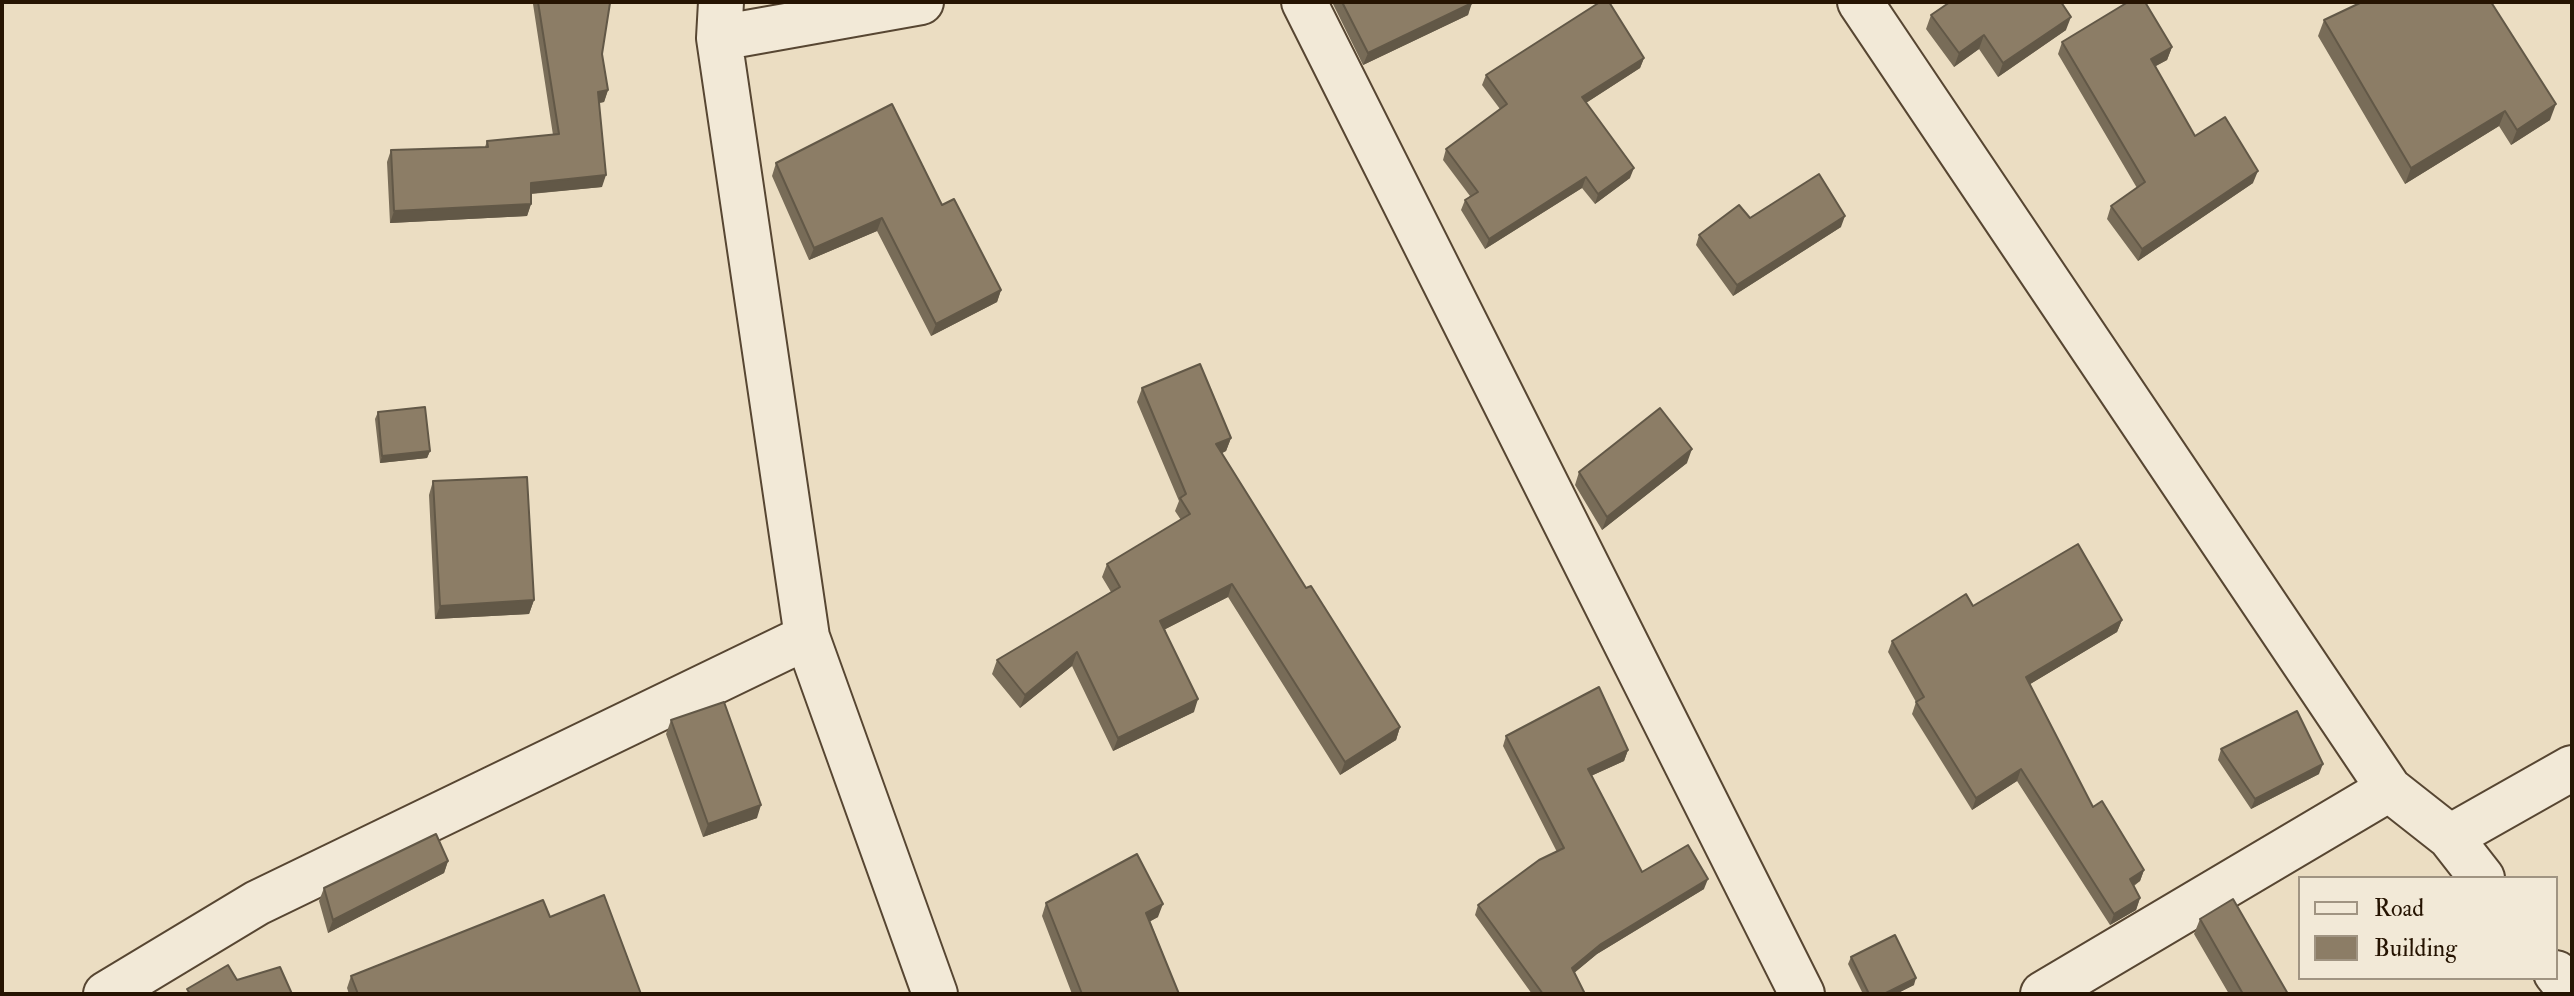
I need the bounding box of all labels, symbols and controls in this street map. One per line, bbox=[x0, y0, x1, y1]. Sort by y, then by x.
legend bbox=[2298, 876, 2558, 980]
text: Road bbox=[2374, 893, 2424, 924]
text: Building bbox=[2374, 933, 2457, 964]

